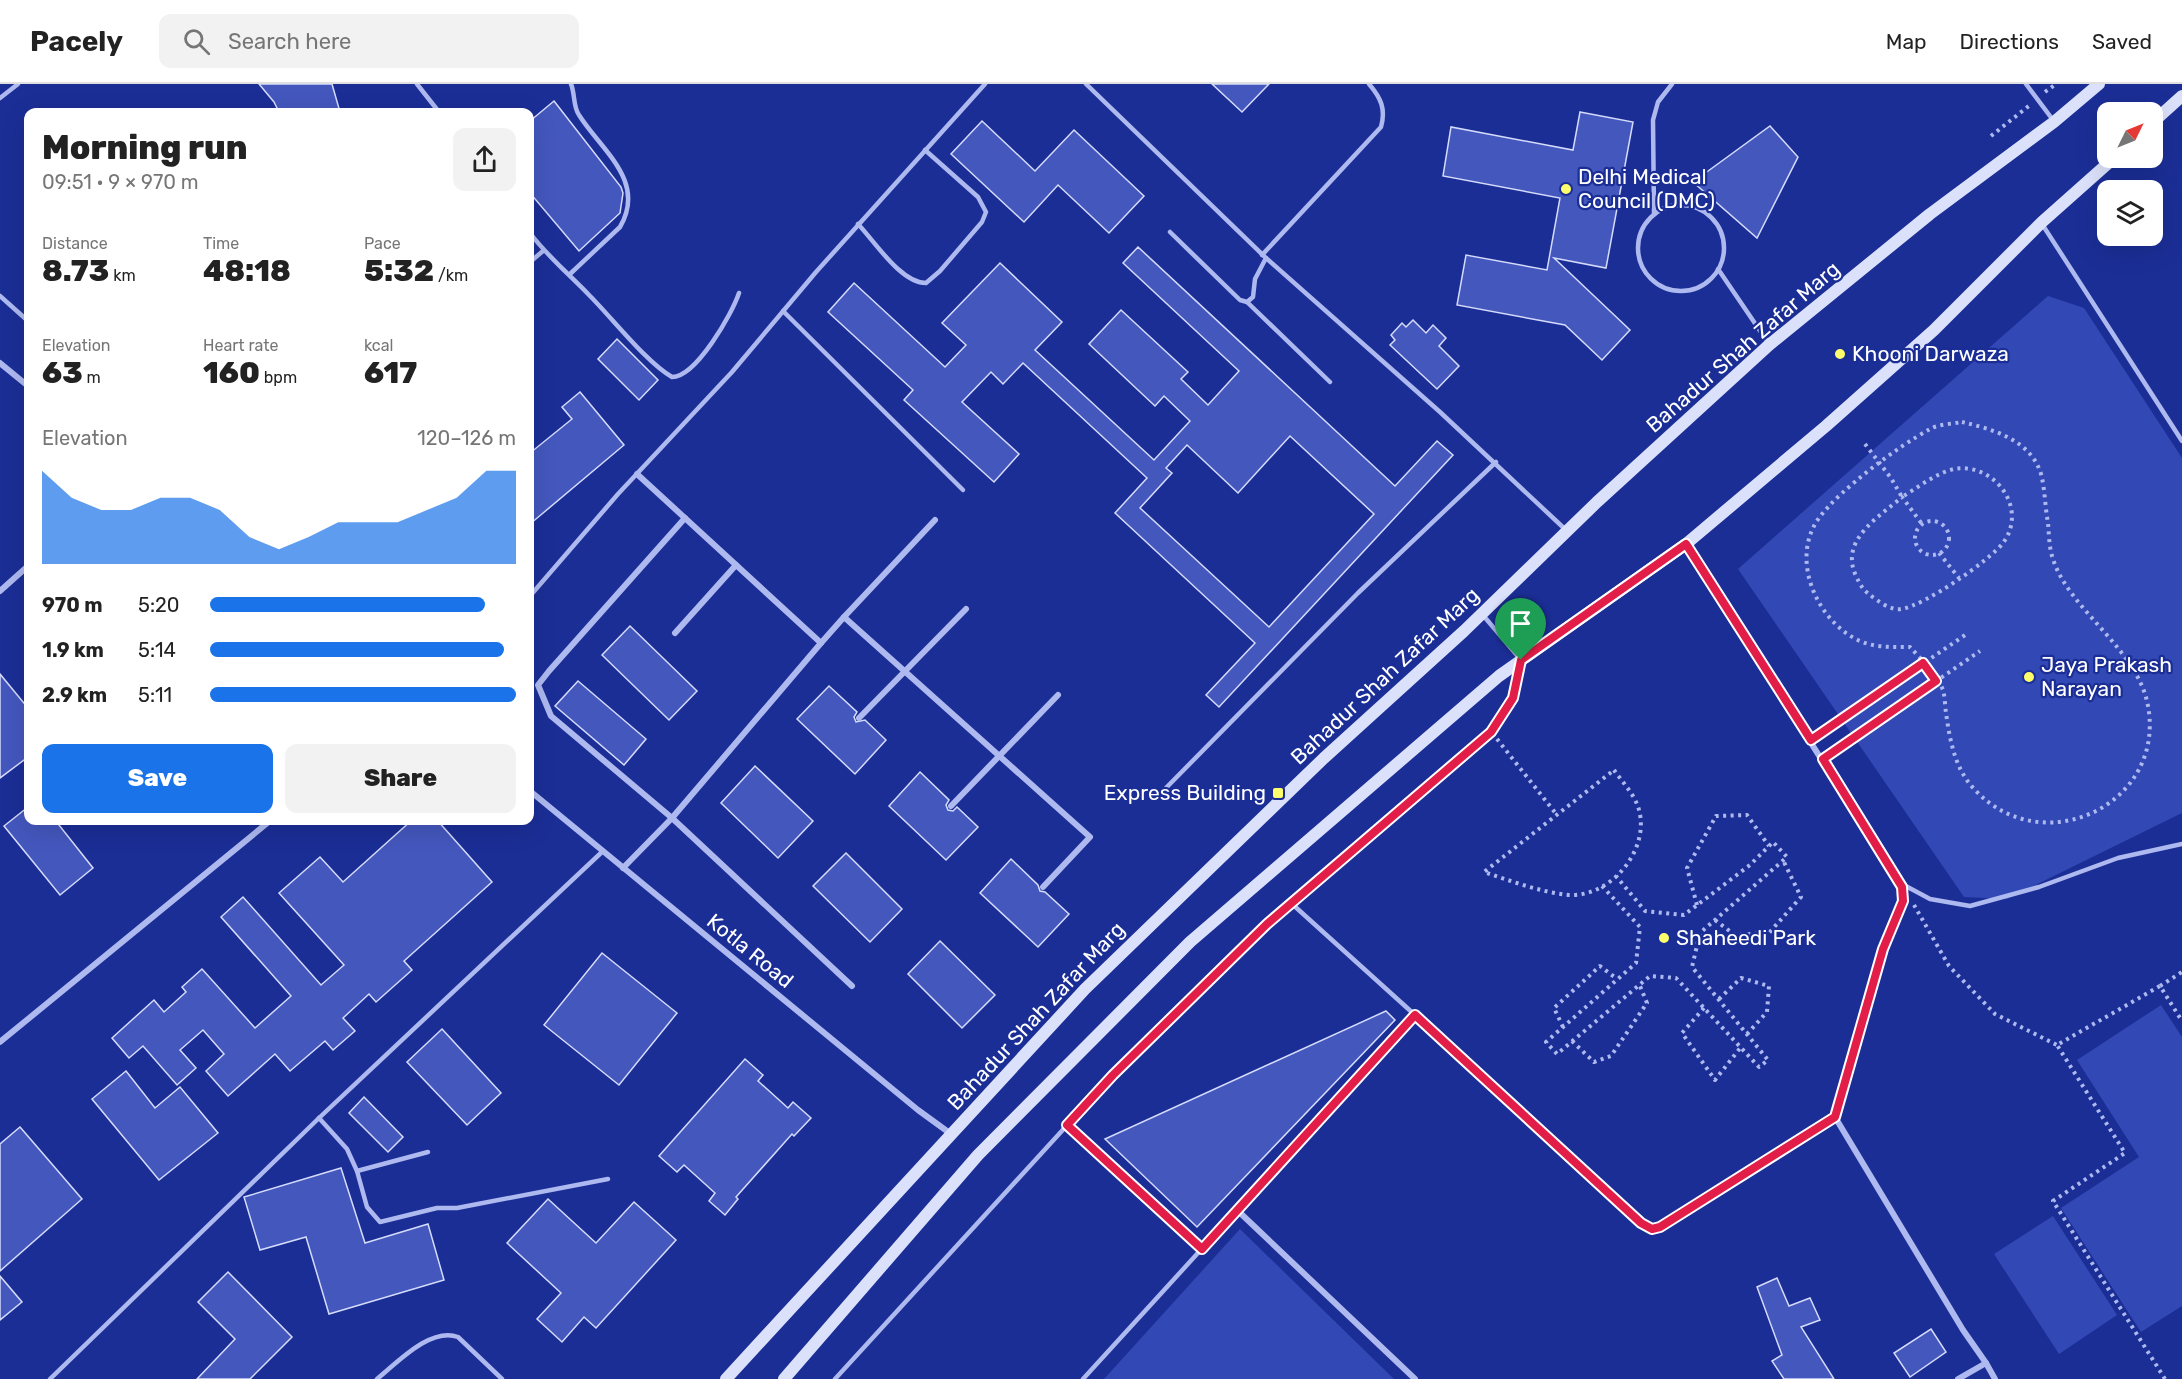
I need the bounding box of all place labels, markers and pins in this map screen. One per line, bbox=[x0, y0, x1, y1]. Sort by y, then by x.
place label: Delhi Medical Council (DMC) bbox=[1578, 164, 1715, 213]
marker: Delhi Medical Council (DMC) bbox=[1559, 182, 1573, 196]
place label: Khooni Darwaza bbox=[1852, 341, 2009, 366]
marker: Khooni Darwaza bbox=[1833, 347, 1847, 361]
pin bbox=[1495, 598, 1546, 660]
place label: Jaya Prakash Narayan bbox=[2041, 652, 2172, 701]
marker: Jaya Prakash Narayan bbox=[2022, 670, 2036, 684]
place label: Express Building bbox=[1104, 780, 1266, 805]
marker: Express Building bbox=[1271, 786, 1285, 800]
place label: Shaheedi Park bbox=[1676, 925, 1816, 950]
marker: Shaheedi Park bbox=[1657, 931, 1671, 945]

